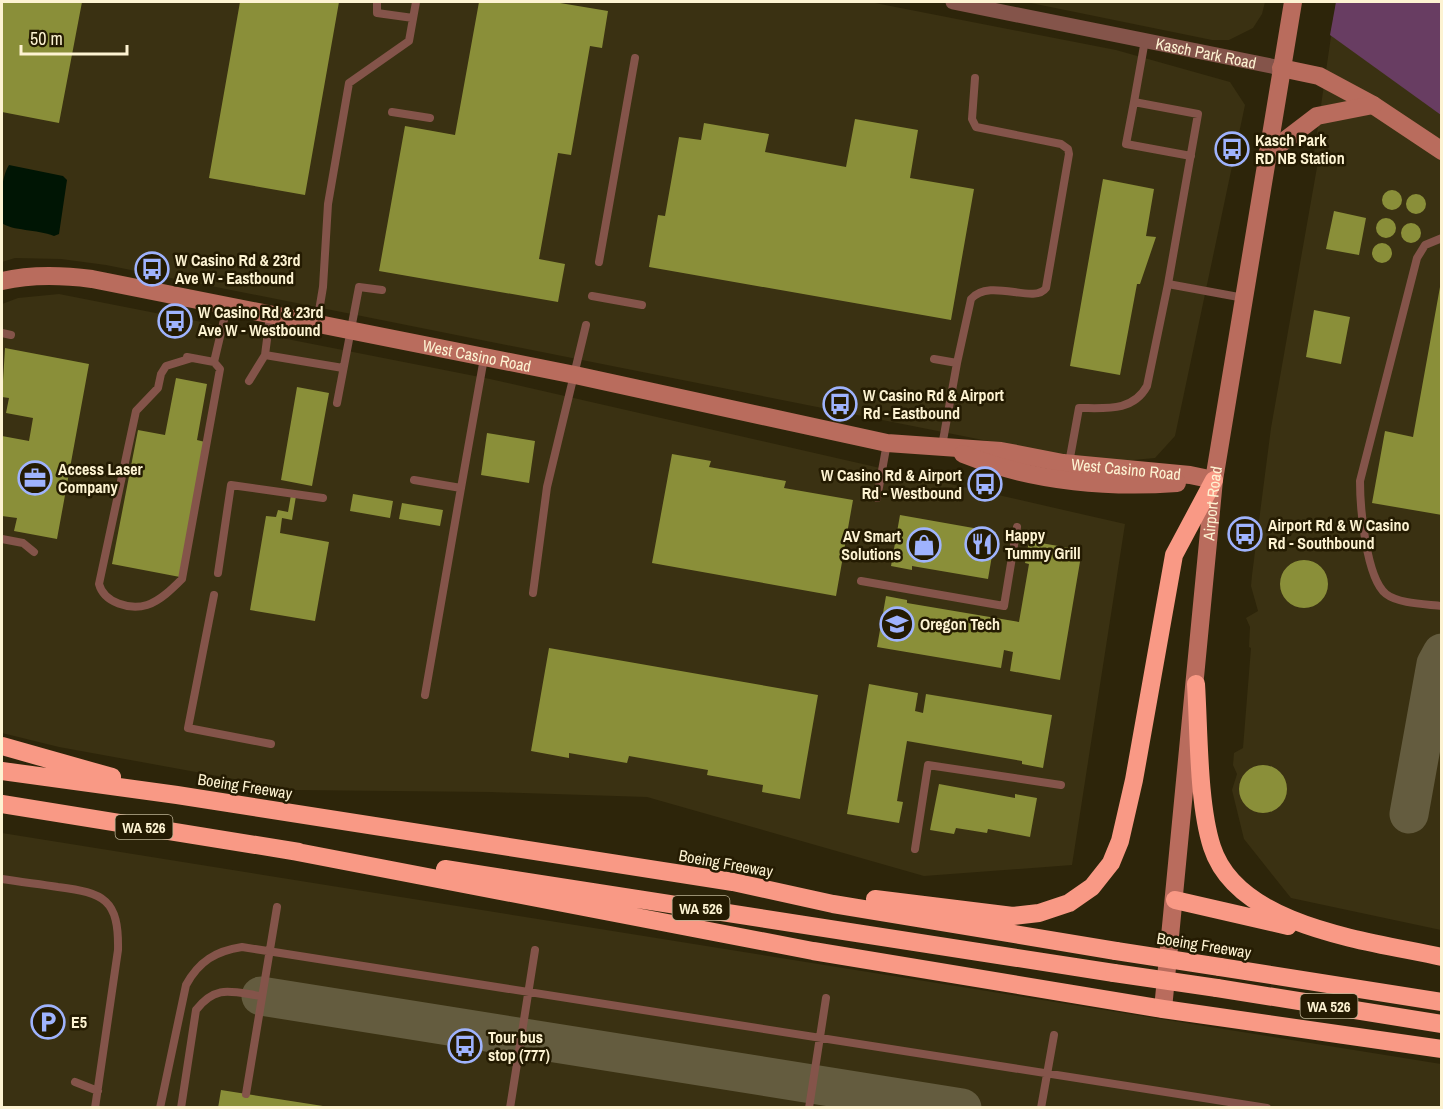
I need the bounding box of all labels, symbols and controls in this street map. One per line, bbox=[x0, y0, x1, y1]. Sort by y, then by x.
scale bar bbox=[21, 18, 128, 56]
text: 50 m bbox=[30, 26, 63, 51]
street label: Kasch Park Road bbox=[1154, 32, 1258, 74]
place label: Kasch Park RD NB Station bbox=[1255, 129, 1345, 169]
bus stop icon: Kasch Park RD NB Station bbox=[1214, 131, 1250, 167]
place label: W Casino Rd & 23rd Ave W - Eastbound bbox=[175, 249, 300, 289]
bus stop icon: W Casino Rd & 23rd Ave W - Eastbound bbox=[134, 251, 170, 287]
place label: W Casino Rd & 23rd Ave W - Westbound bbox=[198, 301, 323, 341]
bus stop icon: W Casino Rd & 23rd Ave W - Westbound bbox=[157, 303, 193, 339]
street label: West Casino Road bbox=[421, 334, 533, 377]
place label: W Casino Rd & Airport Rd - Eastbound bbox=[863, 384, 1005, 424]
bus stop icon: W Casino Rd & Airport Rd - Eastbound bbox=[822, 386, 858, 422]
street label: West Casino Road bbox=[1070, 453, 1182, 485]
place label: Access Laser Company bbox=[58, 458, 144, 498]
office icon: Access Laser Company bbox=[17, 460, 53, 496]
place label: W Casino Rd & Airport Rd - Westbound bbox=[821, 464, 963, 504]
street label: Airport Road bbox=[1197, 465, 1227, 542]
bus stop icon: W Casino Rd & Airport Rd - Westbound bbox=[967, 466, 1003, 502]
place label: Airport Rd & W Casino Rd - Southbound bbox=[1268, 514, 1409, 554]
bus stop icon: Airport Rd & W Casino Rd - Southbound bbox=[1227, 516, 1263, 552]
place label: Happy Tummy Grill bbox=[1005, 524, 1081, 564]
place label: AV Smart Solutions bbox=[841, 525, 902, 565]
restaurant icon: Happy Tummy Grill bbox=[964, 526, 1000, 562]
shop icon: AV Smart Solutions bbox=[906, 527, 942, 563]
school or university icon: Oregon Tech bbox=[879, 606, 915, 642]
place label: Oregon Tech bbox=[920, 613, 1000, 635]
street label: Boeing Freeway bbox=[196, 768, 294, 804]
road number: WA 526 bbox=[116, 815, 172, 839]
street label: Boeing Freeway bbox=[677, 844, 775, 882]
road number: WA 526 bbox=[672, 896, 730, 920]
street label: Boeing Freeway bbox=[1155, 927, 1253, 963]
road number: WA 526 bbox=[1300, 994, 1358, 1018]
parking icon: E5 bbox=[30, 1004, 66, 1040]
place label: E5 bbox=[71, 1011, 87, 1033]
place label: Tour bus stop (777) bbox=[488, 1026, 550, 1066]
bus stop icon: Tour bus stop (777) bbox=[447, 1028, 483, 1064]

